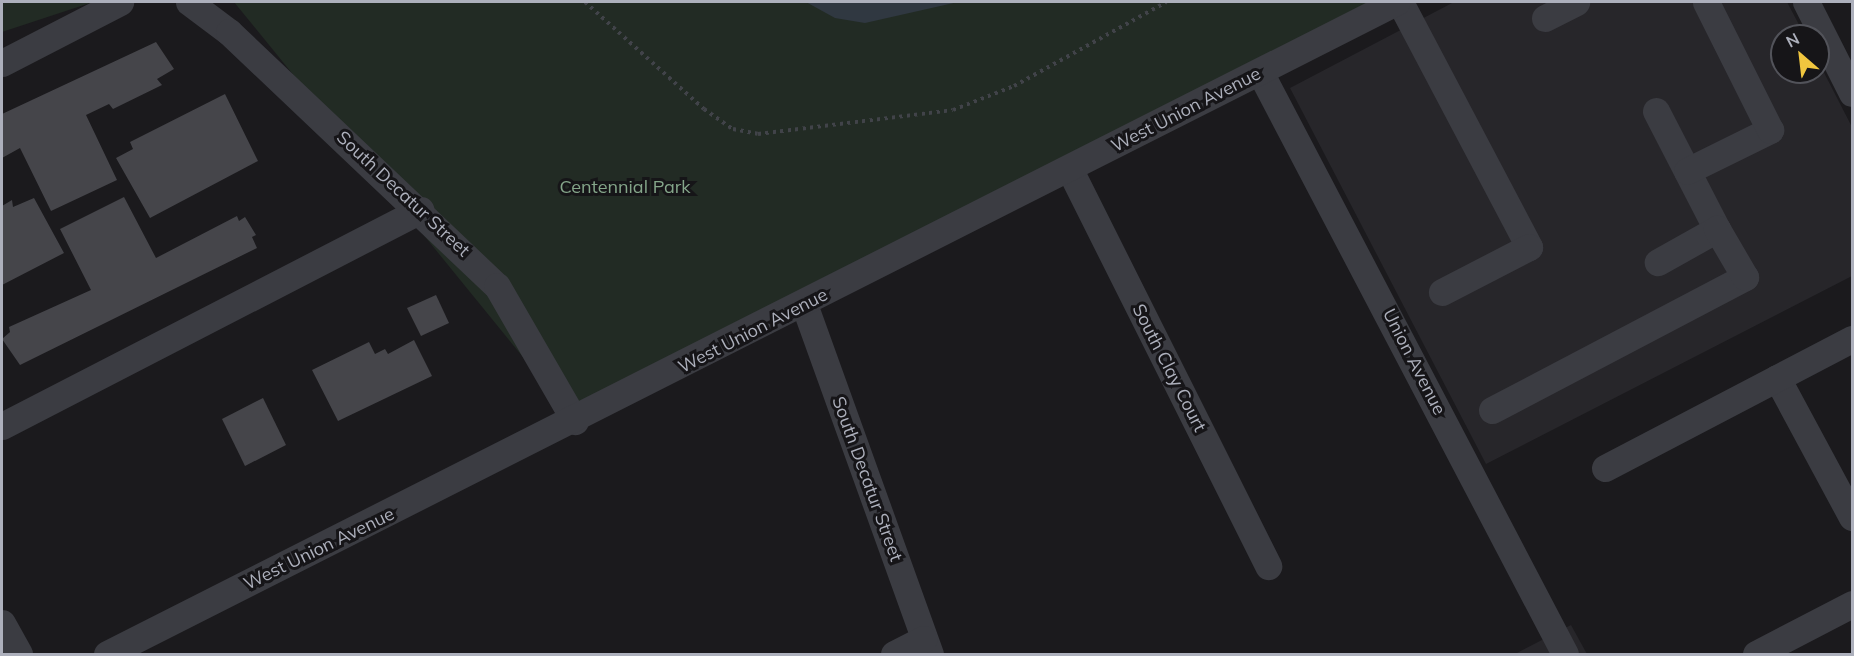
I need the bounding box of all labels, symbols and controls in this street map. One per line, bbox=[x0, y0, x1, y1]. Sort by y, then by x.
north arrow bbox=[1770, 24, 1830, 84]
text: N bbox=[1782, 28, 1803, 52]
street label: West Union Avenue bbox=[1108, 63, 1264, 157]
street label: South Decatur Street bbox=[332, 127, 474, 261]
park label: Centennial Park bbox=[559, 176, 691, 198]
street label: West Union Avenue bbox=[675, 284, 831, 378]
street label: South Clay Court bbox=[1127, 300, 1211, 436]
street label: Union Avenue bbox=[1378, 305, 1450, 419]
street label: South Decatur Street bbox=[827, 394, 907, 564]
street label: West Union Avenue bbox=[240, 503, 398, 595]

